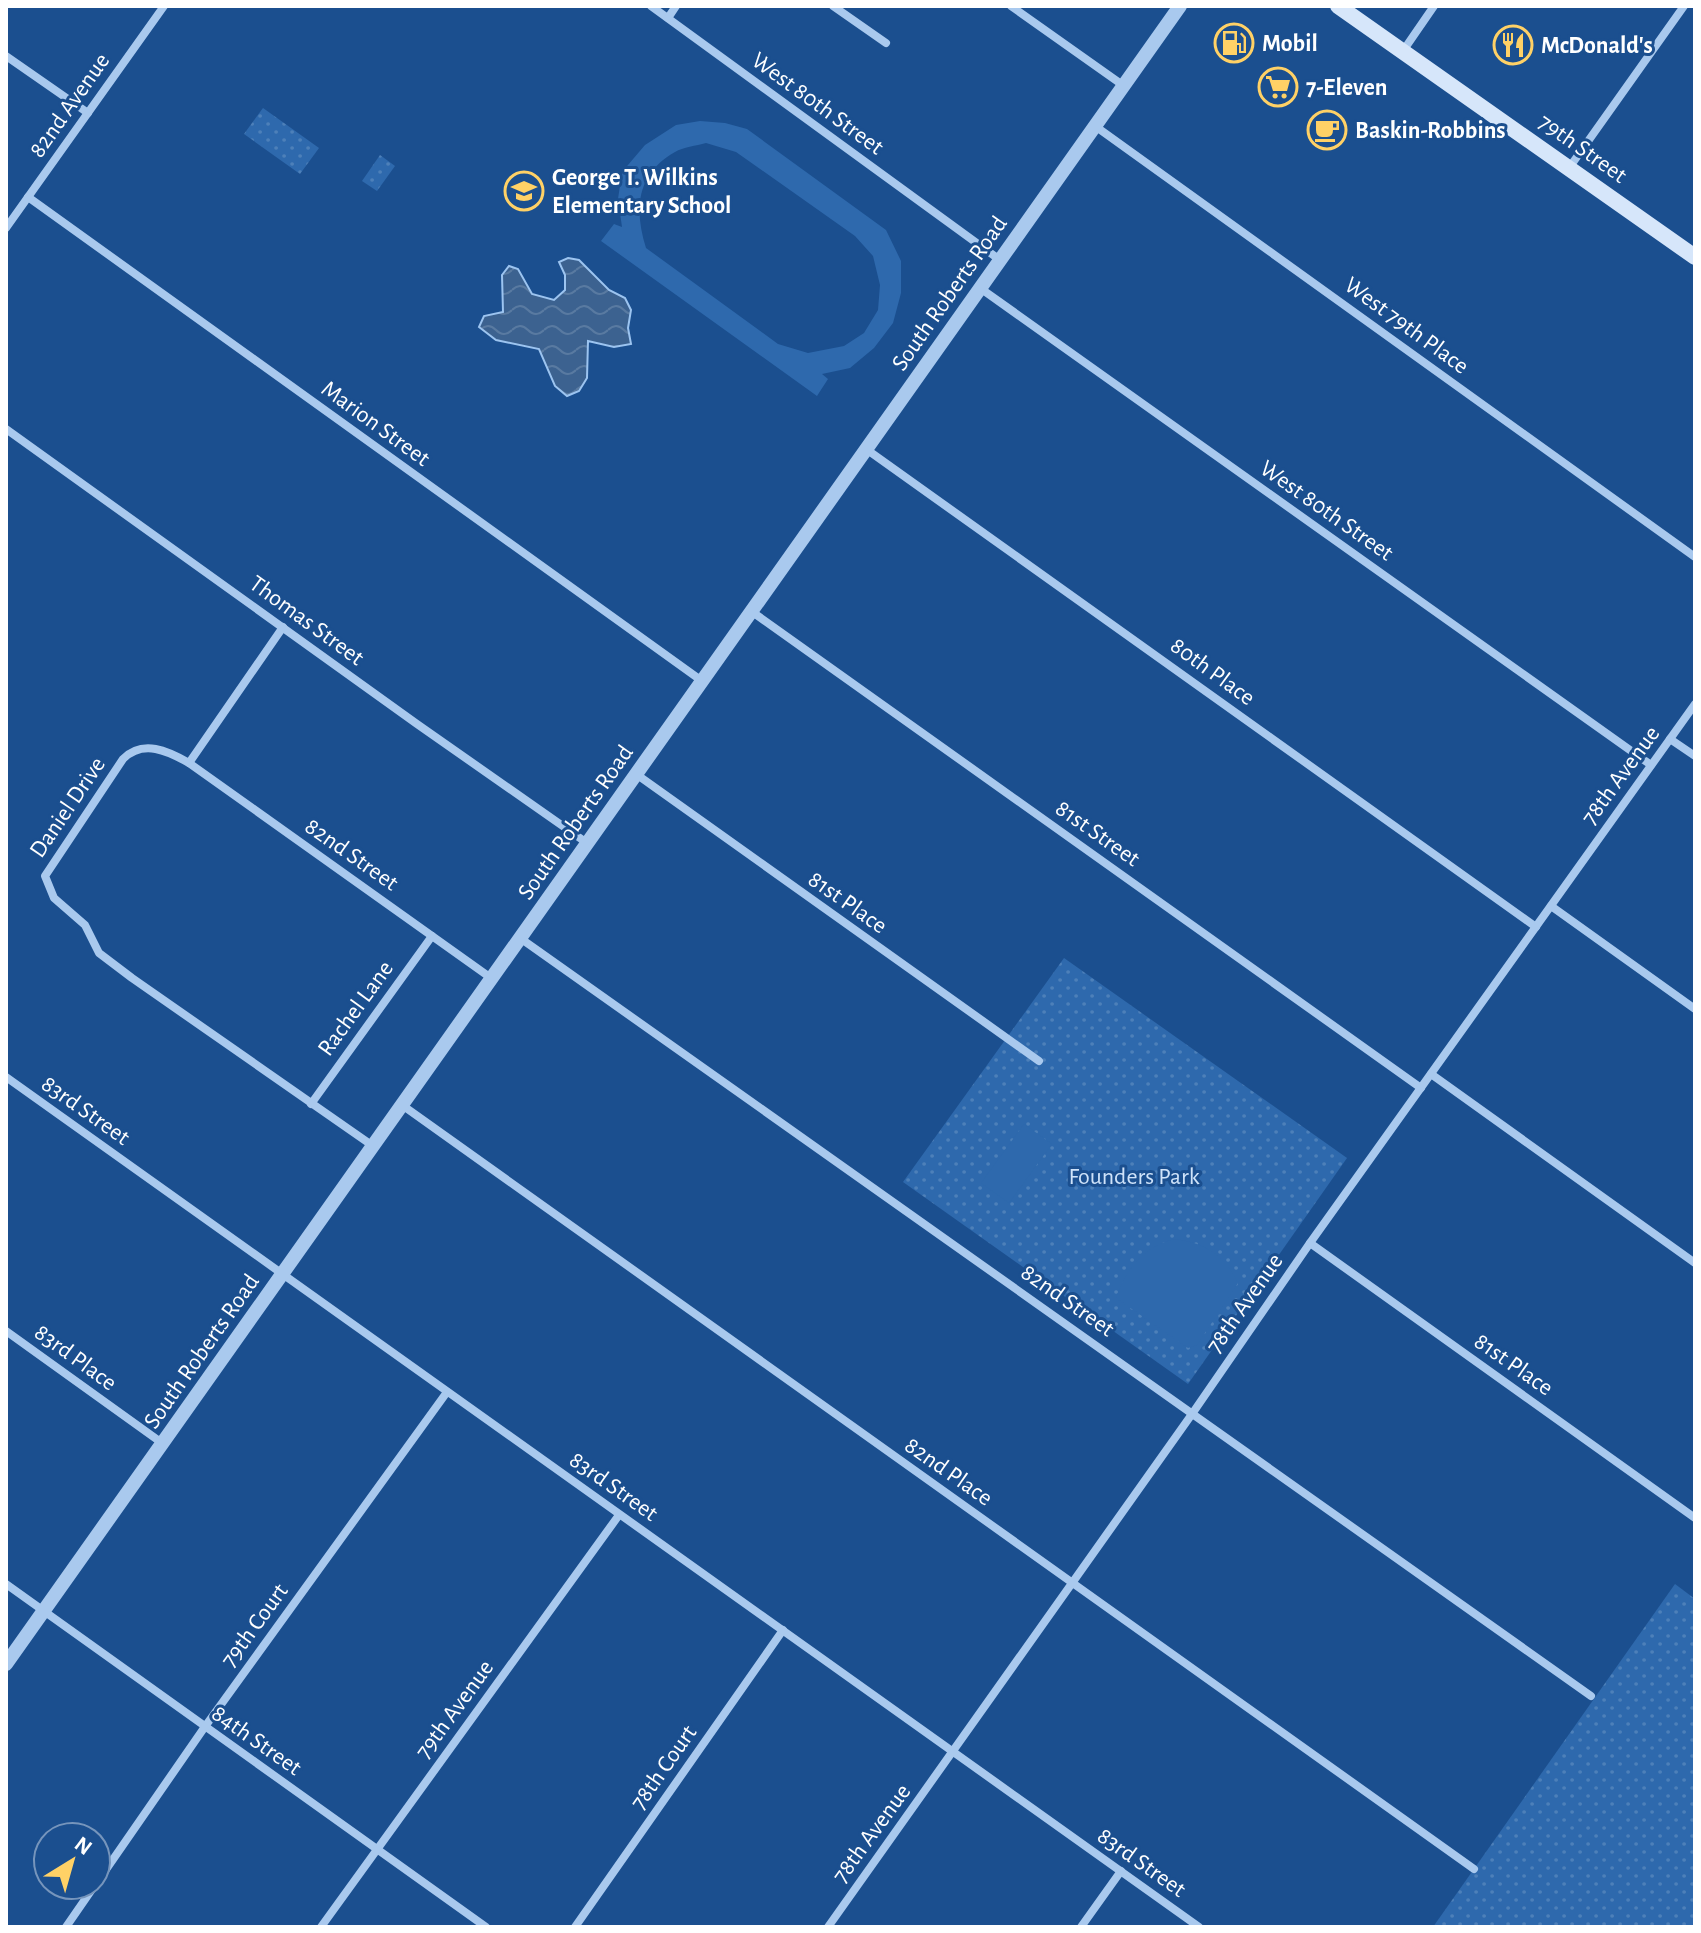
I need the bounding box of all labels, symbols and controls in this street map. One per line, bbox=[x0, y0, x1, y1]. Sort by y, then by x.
fuel station icon: Mobil bbox=[1213, 22, 1255, 64]
restaurant icon: McDonald's bbox=[1492, 24, 1534, 66]
place label: Mobil bbox=[1262, 32, 1318, 56]
place label: McDonald's bbox=[1541, 34, 1653, 58]
street label: West 80th Street bbox=[747, 48, 888, 160]
street label: 82nd Avenue bbox=[25, 49, 114, 162]
supermarket icon: 7-Eleven bbox=[1257, 66, 1299, 108]
place label: 7-Eleven bbox=[1306, 76, 1387, 100]
cafe icon: Baskin-Robbins bbox=[1306, 109, 1348, 151]
street label: 79th Street bbox=[1534, 110, 1631, 188]
place label: Baskin-Robbins bbox=[1355, 119, 1506, 143]
place label: George T. Wilkins Elementary School bbox=[552, 166, 731, 218]
school or university icon: George T. Wilkins Elementary School bbox=[503, 170, 545, 212]
street label: South Roberts Road bbox=[888, 212, 1012, 375]
street label: West 79th Place bbox=[1340, 273, 1473, 379]
street label: Marion Street bbox=[317, 377, 434, 471]
street label: West 80th Street bbox=[1255, 456, 1398, 566]
street label: Thomas Street bbox=[245, 571, 368, 670]
street label: 80th Place bbox=[1166, 633, 1259, 710]
street label: 78th Avenue bbox=[1577, 722, 1664, 829]
street label: South Roberts Road bbox=[514, 741, 638, 904]
street label: Daniel Drive bbox=[26, 753, 110, 862]
street label: 81st Street bbox=[1051, 796, 1144, 872]
street label: 82nd Street bbox=[300, 814, 403, 896]
street label: 81st Place bbox=[804, 867, 891, 938]
street label: Rachel Lane bbox=[314, 957, 398, 1060]
street label: 83rd Street bbox=[37, 1072, 134, 1150]
park label: Founders Park bbox=[1068, 1165, 1200, 1189]
street label: 78th Avenue bbox=[1202, 1249, 1288, 1358]
street label: 82nd Street bbox=[1016, 1260, 1119, 1342]
street label: South Roberts Road bbox=[140, 1270, 264, 1433]
street label: 83rd Place bbox=[30, 1320, 121, 1395]
street label: 81st Place bbox=[1470, 1329, 1557, 1400]
street label: 82nd Place bbox=[900, 1433, 997, 1511]
street label: 83rd Street bbox=[565, 1448, 662, 1526]
street label: 79th Court bbox=[217, 1579, 293, 1672]
street label: 79th Avenue bbox=[411, 1656, 498, 1763]
street label: 84th Street bbox=[207, 1701, 306, 1781]
street label: 78th Court bbox=[626, 1721, 702, 1814]
street label: 78th Avenue bbox=[828, 1780, 915, 1887]
north arrow bbox=[32, 1821, 112, 1901]
street label: 83rd Street bbox=[1093, 1824, 1190, 1902]
text: N bbox=[71, 1832, 96, 1859]

